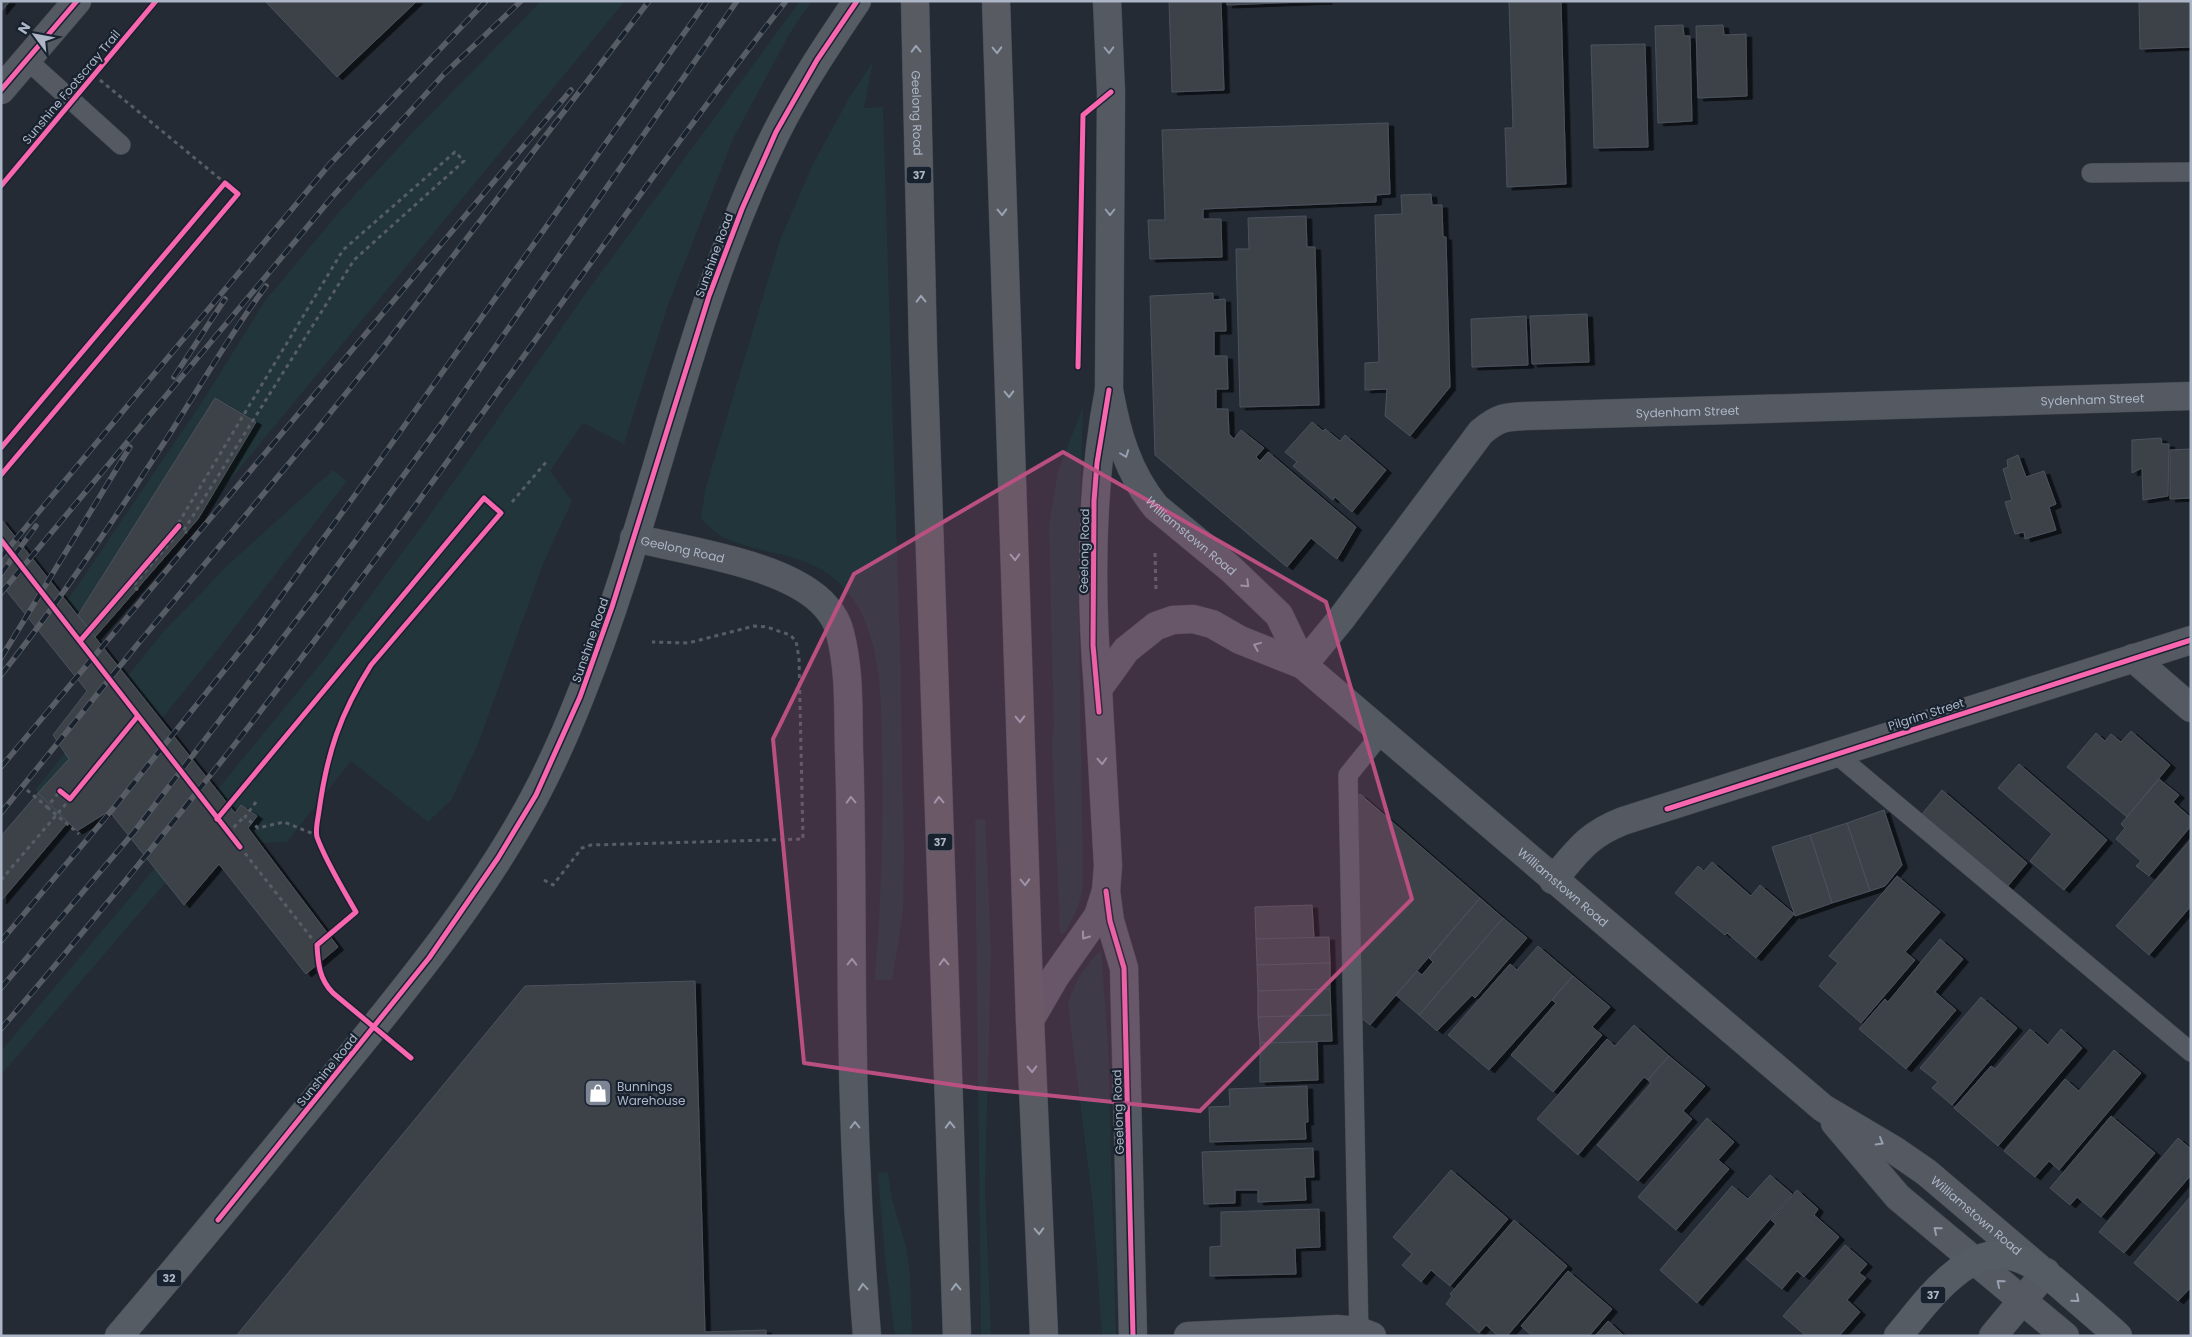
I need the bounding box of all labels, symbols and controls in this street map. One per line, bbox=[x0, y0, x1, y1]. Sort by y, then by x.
north arrow bbox=[10, 10, 60, 60]
text: N bbox=[13, 18, 35, 38]
street label: Sunshine Footscray Trail bbox=[18, 26, 124, 148]
one-way arrow bbox=[911, 45, 921, 53]
one-way arrow bbox=[992, 46, 1002, 54]
one-way arrow bbox=[1104, 46, 1114, 54]
street label: Geelong Road bbox=[908, 70, 927, 156]
road number: 37 bbox=[906, 166, 932, 184]
one-way arrow bbox=[997, 209, 1008, 217]
one-way arrow bbox=[1105, 209, 1115, 217]
street label: Sunshine Road bbox=[691, 210, 737, 300]
one-way arrow bbox=[916, 295, 927, 303]
street label: Sydenham Street bbox=[2040, 389, 2144, 409]
one-way arrow bbox=[1004, 391, 1014, 399]
street label: Sydenham Street bbox=[1635, 401, 1740, 421]
one-way arrow bbox=[1119, 450, 1129, 458]
street label: Williamstown Road bbox=[1142, 492, 1241, 579]
street label: Geelong Road bbox=[1075, 508, 1093, 594]
street label: Geelong Road bbox=[639, 531, 726, 566]
one-way arrow bbox=[1009, 553, 1020, 561]
one-way arrow bbox=[1241, 578, 1250, 587]
street label: Sunshine Road bbox=[568, 595, 612, 685]
one-way arrow bbox=[1254, 642, 1262, 652]
street label: Pilgrim Street bbox=[1886, 694, 1966, 734]
one-way arrow bbox=[1015, 716, 1025, 723]
one-way arrow bbox=[1096, 757, 1107, 765]
one-way arrow bbox=[846, 796, 856, 804]
one-way arrow bbox=[933, 796, 944, 804]
road number: 37 bbox=[928, 834, 952, 850]
street label: Williamstown Road bbox=[1514, 843, 1612, 930]
one-way arrow bbox=[1020, 878, 1031, 886]
one-way arrow bbox=[1082, 930, 1091, 939]
one-way arrow bbox=[847, 958, 857, 966]
one-way arrow bbox=[939, 958, 950, 966]
street label: Sunshine Road bbox=[292, 1030, 362, 1110]
one-way arrow bbox=[1027, 1066, 1037, 1073]
street label: Geelong Road bbox=[1108, 1069, 1128, 1155]
shop icon: Bunnings Warehouse bbox=[583, 1078, 613, 1108]
place label: Bunnings Warehouse bbox=[617, 1078, 686, 1109]
one-way arrow bbox=[945, 1120, 955, 1128]
one-way arrow bbox=[850, 1121, 860, 1128]
one-way arrow bbox=[1874, 1135, 1883, 1145]
street label: Williamstown Road bbox=[1928, 1171, 2026, 1258]
one-way arrow bbox=[1934, 1227, 1943, 1236]
one-way arrow bbox=[1034, 1228, 1044, 1236]
road number: 32 bbox=[156, 1270, 182, 1286]
one-way arrow bbox=[1997, 1281, 2006, 1289]
one-way arrow bbox=[857, 1283, 868, 1291]
one-way arrow bbox=[950, 1283, 961, 1291]
road number: 37 bbox=[1920, 1286, 1946, 1304]
one-way arrow bbox=[2071, 1294, 2080, 1303]

